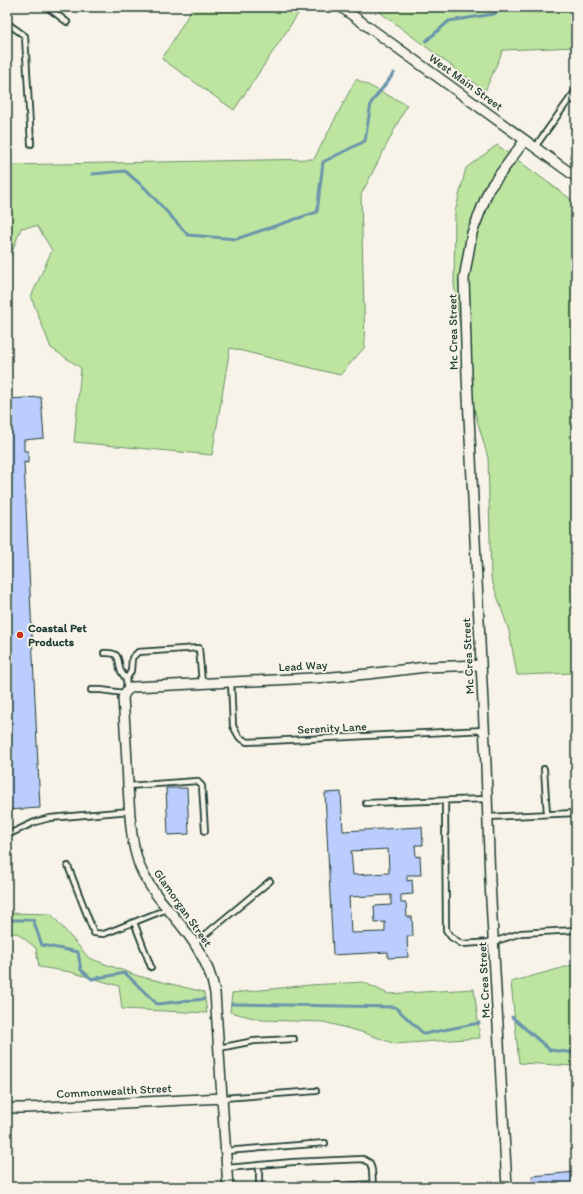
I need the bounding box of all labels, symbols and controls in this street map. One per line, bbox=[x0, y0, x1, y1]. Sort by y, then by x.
street label: West Main Street bbox=[426, 50, 506, 114]
street label: Mc Crea Street bbox=[445, 293, 461, 370]
street label: Mc Crea Street bbox=[459, 617, 477, 694]
place label: Coastal Pet Products bbox=[28, 621, 87, 649]
marker: Coastal Pet Products bbox=[15, 630, 25, 640]
street label: Lead Way bbox=[278, 658, 328, 674]
street label: Serenity Lane bbox=[297, 719, 367, 737]
street label: Glamorgan Street bbox=[151, 866, 215, 950]
street label: Mc Crea Street bbox=[475, 941, 493, 1018]
street label: Commonwealth Street bbox=[56, 1081, 173, 1101]

